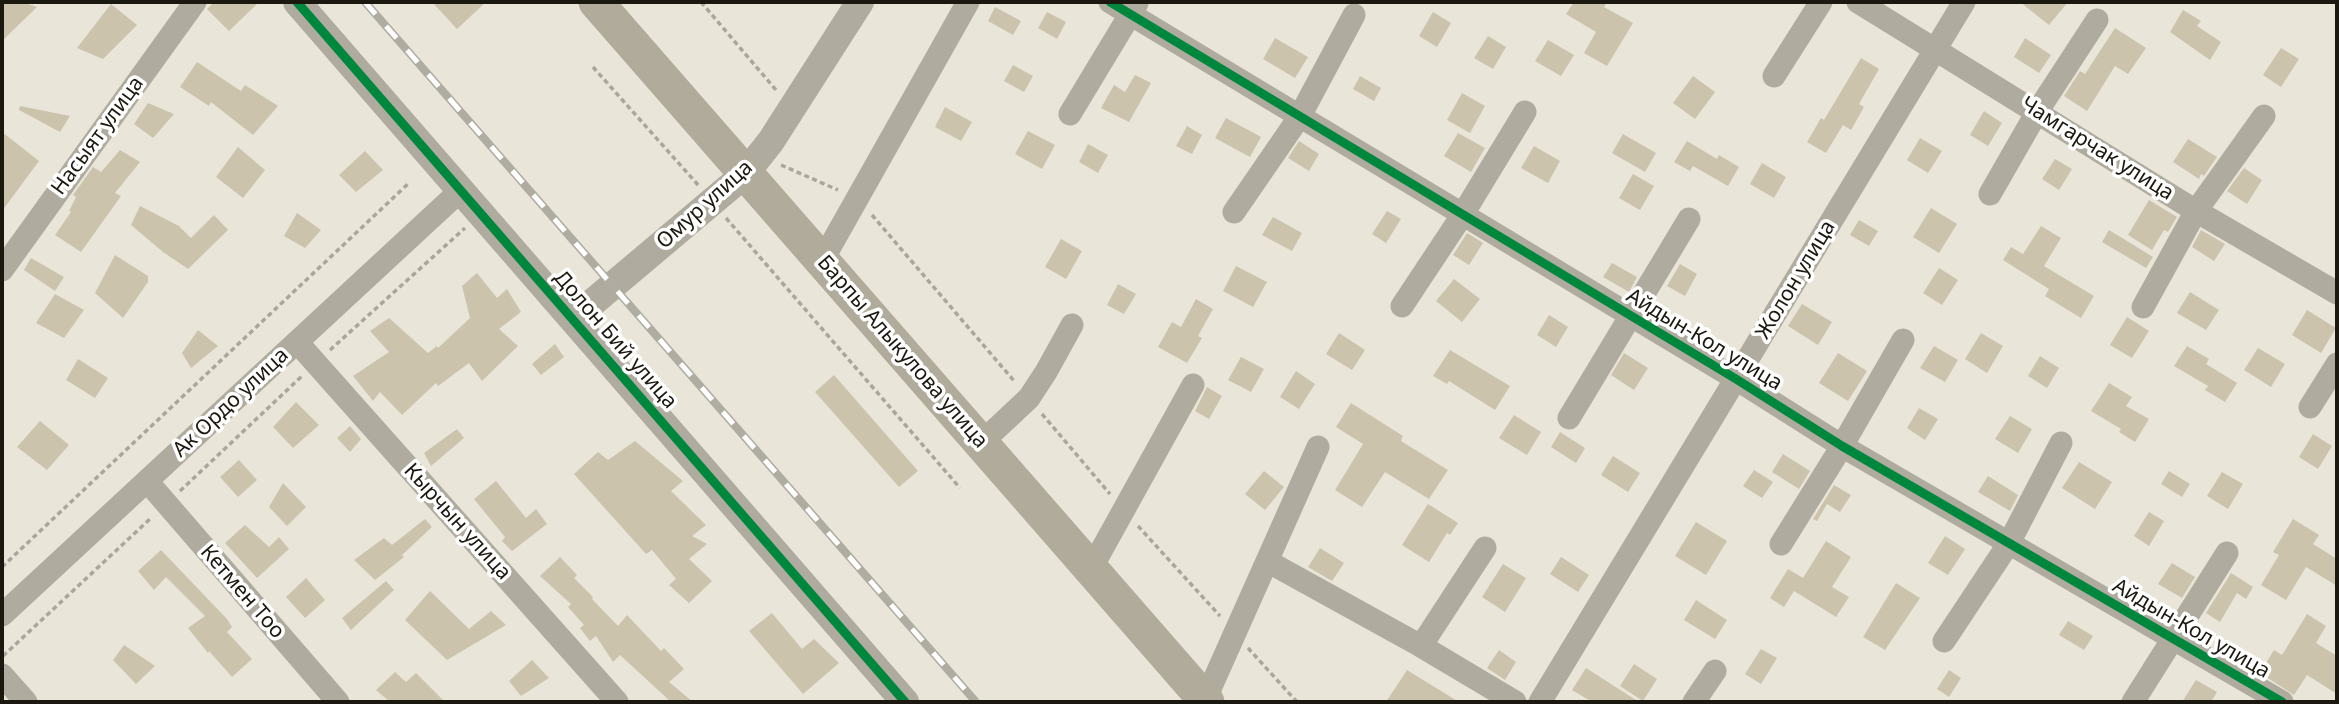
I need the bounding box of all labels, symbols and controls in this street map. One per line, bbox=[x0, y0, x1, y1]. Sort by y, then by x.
street label: Насыят улица bbox=[47, 72, 149, 200]
street label: Чамгарчак улица bbox=[2016, 92, 2178, 206]
street label: Омур улица bbox=[652, 155, 758, 255]
street label: Жолон улица bbox=[1751, 216, 1841, 344]
street label: Барпы Алыкулова улица bbox=[811, 250, 993, 454]
street label: Долон Бий улица bbox=[548, 266, 682, 414]
street label: Айдын-Кол улица bbox=[1622, 284, 1786, 396]
street label: Ак Ордо улица bbox=[168, 343, 294, 463]
street label: Кырчын улица bbox=[398, 459, 516, 585]
street label: Кетмен Тоо bbox=[195, 540, 289, 644]
street label: Айдын-Кол улица bbox=[2108, 574, 2274, 684]

